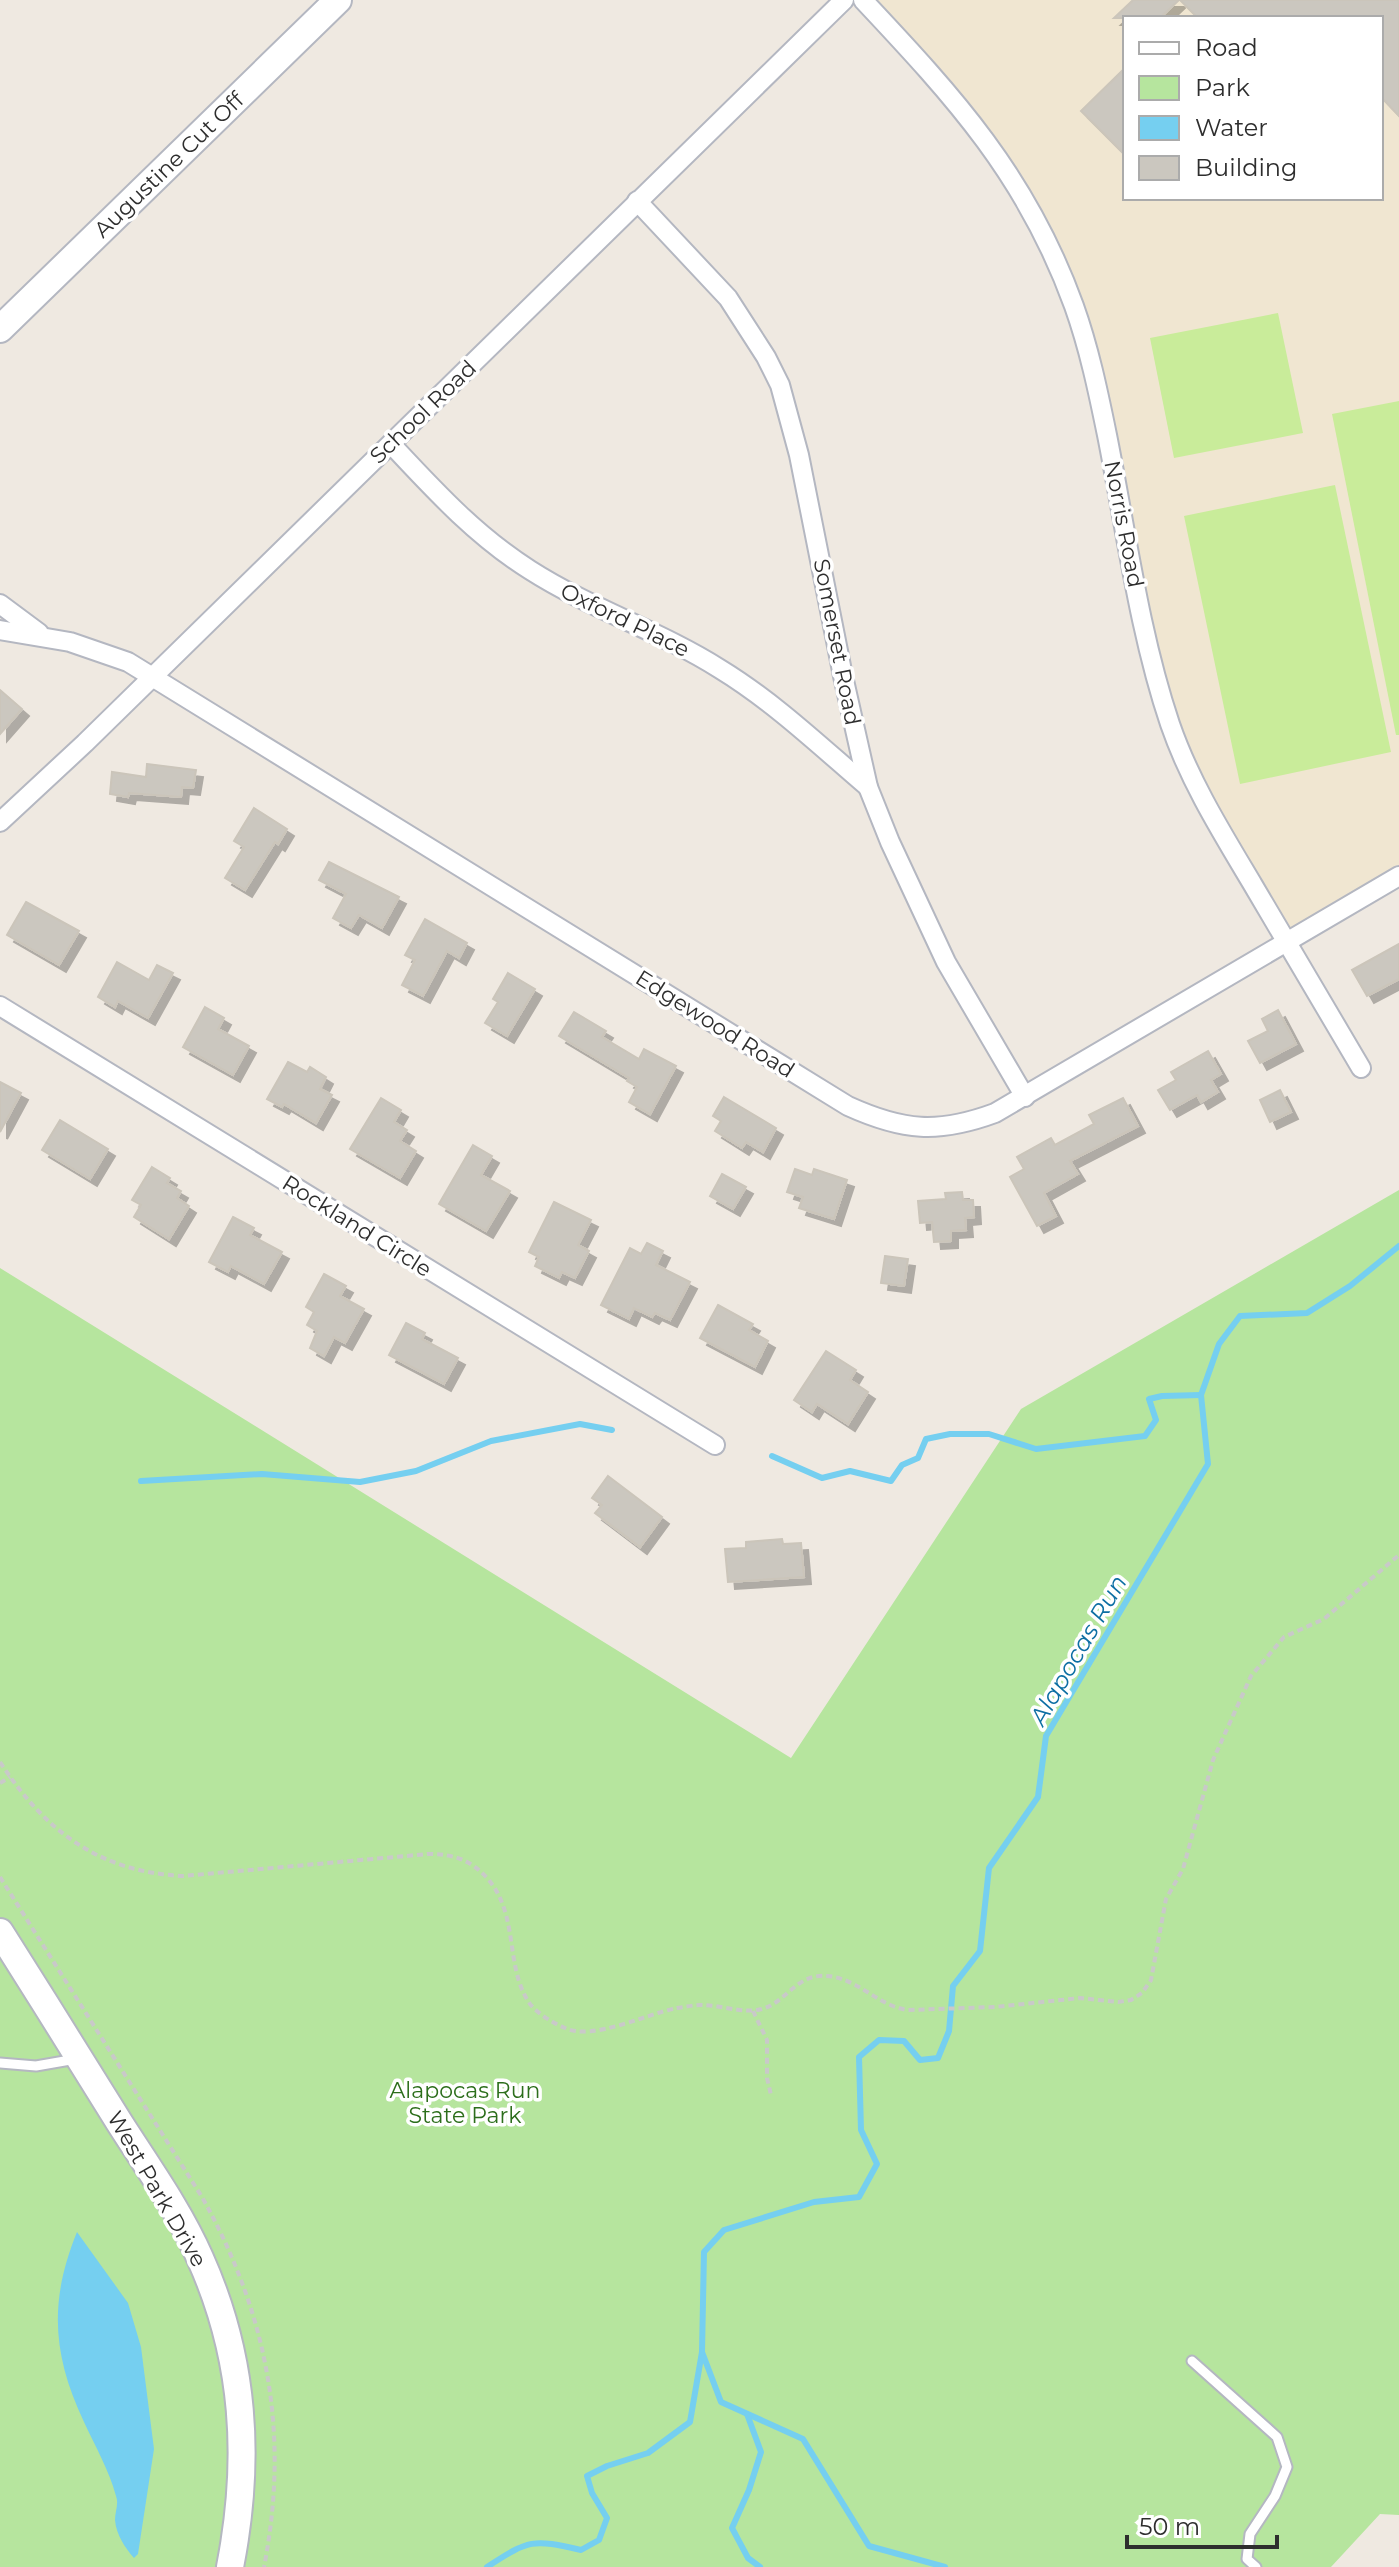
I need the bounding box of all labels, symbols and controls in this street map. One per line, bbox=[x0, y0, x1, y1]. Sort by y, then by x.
legend bbox=[1123, 16, 1383, 200]
text: Road bbox=[1195, 33, 1258, 62]
text: Park bbox=[1195, 73, 1250, 102]
street label: Augustine Cut Off bbox=[88, 86, 251, 243]
text: Water bbox=[1195, 113, 1268, 142]
text: Building bbox=[1195, 153, 1298, 182]
street label: School Road bbox=[364, 355, 482, 469]
street label: Norris Road bbox=[1098, 458, 1150, 590]
street label: Somerset Road bbox=[808, 556, 866, 728]
street label: Oxford Place bbox=[556, 577, 694, 663]
street label: Edgewood Road bbox=[631, 964, 799, 1084]
street label: Rockland Circle bbox=[277, 1169, 437, 1283]
water label: Alapocas Run bbox=[1022, 1570, 1133, 1732]
park label: Alapocas Run State Park bbox=[390, 2077, 540, 2129]
street label: West Park Drive bbox=[101, 2106, 213, 2272]
scale bar bbox=[1127, 2499, 1277, 2549]
text: 50 m bbox=[1139, 2512, 1200, 2541]

